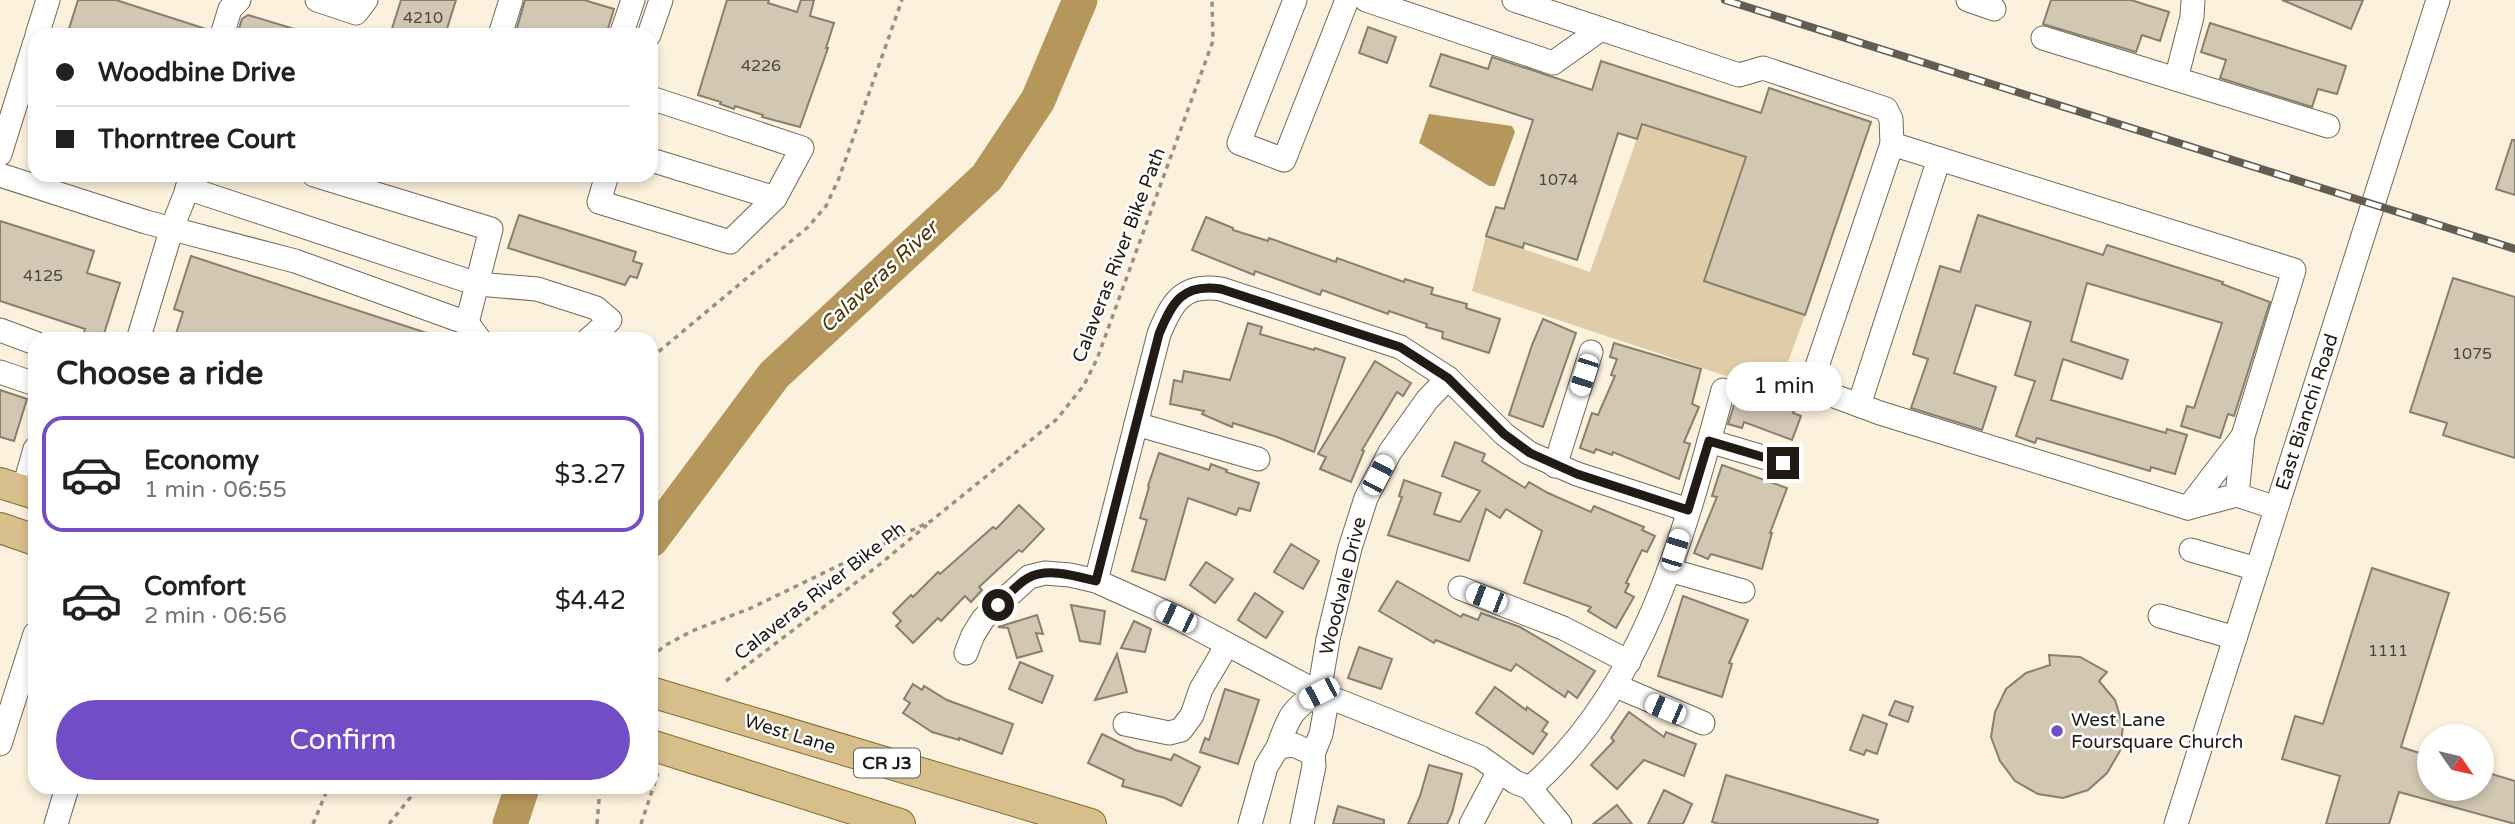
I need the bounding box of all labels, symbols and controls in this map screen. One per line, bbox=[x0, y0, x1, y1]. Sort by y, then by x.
house number: 4210 bbox=[403, 8, 443, 28]
house number: 4226 bbox=[741, 56, 781, 76]
text: Woodbine Drive bbox=[98, 57, 295, 88]
text: Thorntree Court bbox=[98, 124, 296, 155]
street label: Calaveras River Bike Path bbox=[1068, 145, 1170, 365]
house number: 1074 bbox=[1538, 170, 1578, 190]
water label: Calaveras River bbox=[815, 214, 945, 338]
house number: 4125 bbox=[23, 266, 63, 286]
street label: East Bianchi Road bbox=[2271, 331, 2343, 493]
house number: 1075 bbox=[2452, 344, 2492, 364]
car bbox=[1568, 352, 1601, 398]
text: Choose a ride bbox=[56, 355, 263, 393]
callout: 1 min bbox=[1725, 362, 1841, 410]
text: 1 min bbox=[1753, 372, 1815, 400]
icon: car bbox=[60, 443, 123, 506]
text: Economy bbox=[144, 445, 259, 476]
route end bbox=[1767, 447, 1799, 479]
car bbox=[1359, 452, 1398, 498]
text: $3.27 bbox=[554, 459, 626, 490]
text: 1 min · 06:55 bbox=[144, 476, 287, 504]
street label: Woodvale Drive bbox=[1315, 515, 1371, 657]
street label: Calaveras River Bike Ph bbox=[730, 517, 910, 665]
car bbox=[1659, 527, 1692, 573]
icon: car bbox=[60, 569, 123, 632]
text: Comfort bbox=[144, 571, 246, 602]
car bbox=[1463, 581, 1510, 615]
text: $4.42 bbox=[555, 585, 626, 616]
route start bbox=[982, 589, 1014, 621]
car bbox=[1153, 598, 1200, 636]
text: 2 min · 06:56 bbox=[144, 602, 287, 630]
house number: 1111 bbox=[2368, 641, 2408, 661]
car bbox=[1296, 674, 1343, 712]
car bbox=[1642, 691, 1689, 727]
button: Confirm bbox=[56, 700, 630, 780]
place label: West Lane Foursquare Church bbox=[2071, 709, 2243, 753]
street label: West Lane bbox=[742, 710, 838, 758]
marker: West Lane Foursquare Church bbox=[2049, 723, 2065, 739]
north arrow bbox=[2417, 724, 2494, 802]
map controls bbox=[2417, 724, 2494, 801]
road number: CR J3 bbox=[854, 748, 920, 778]

